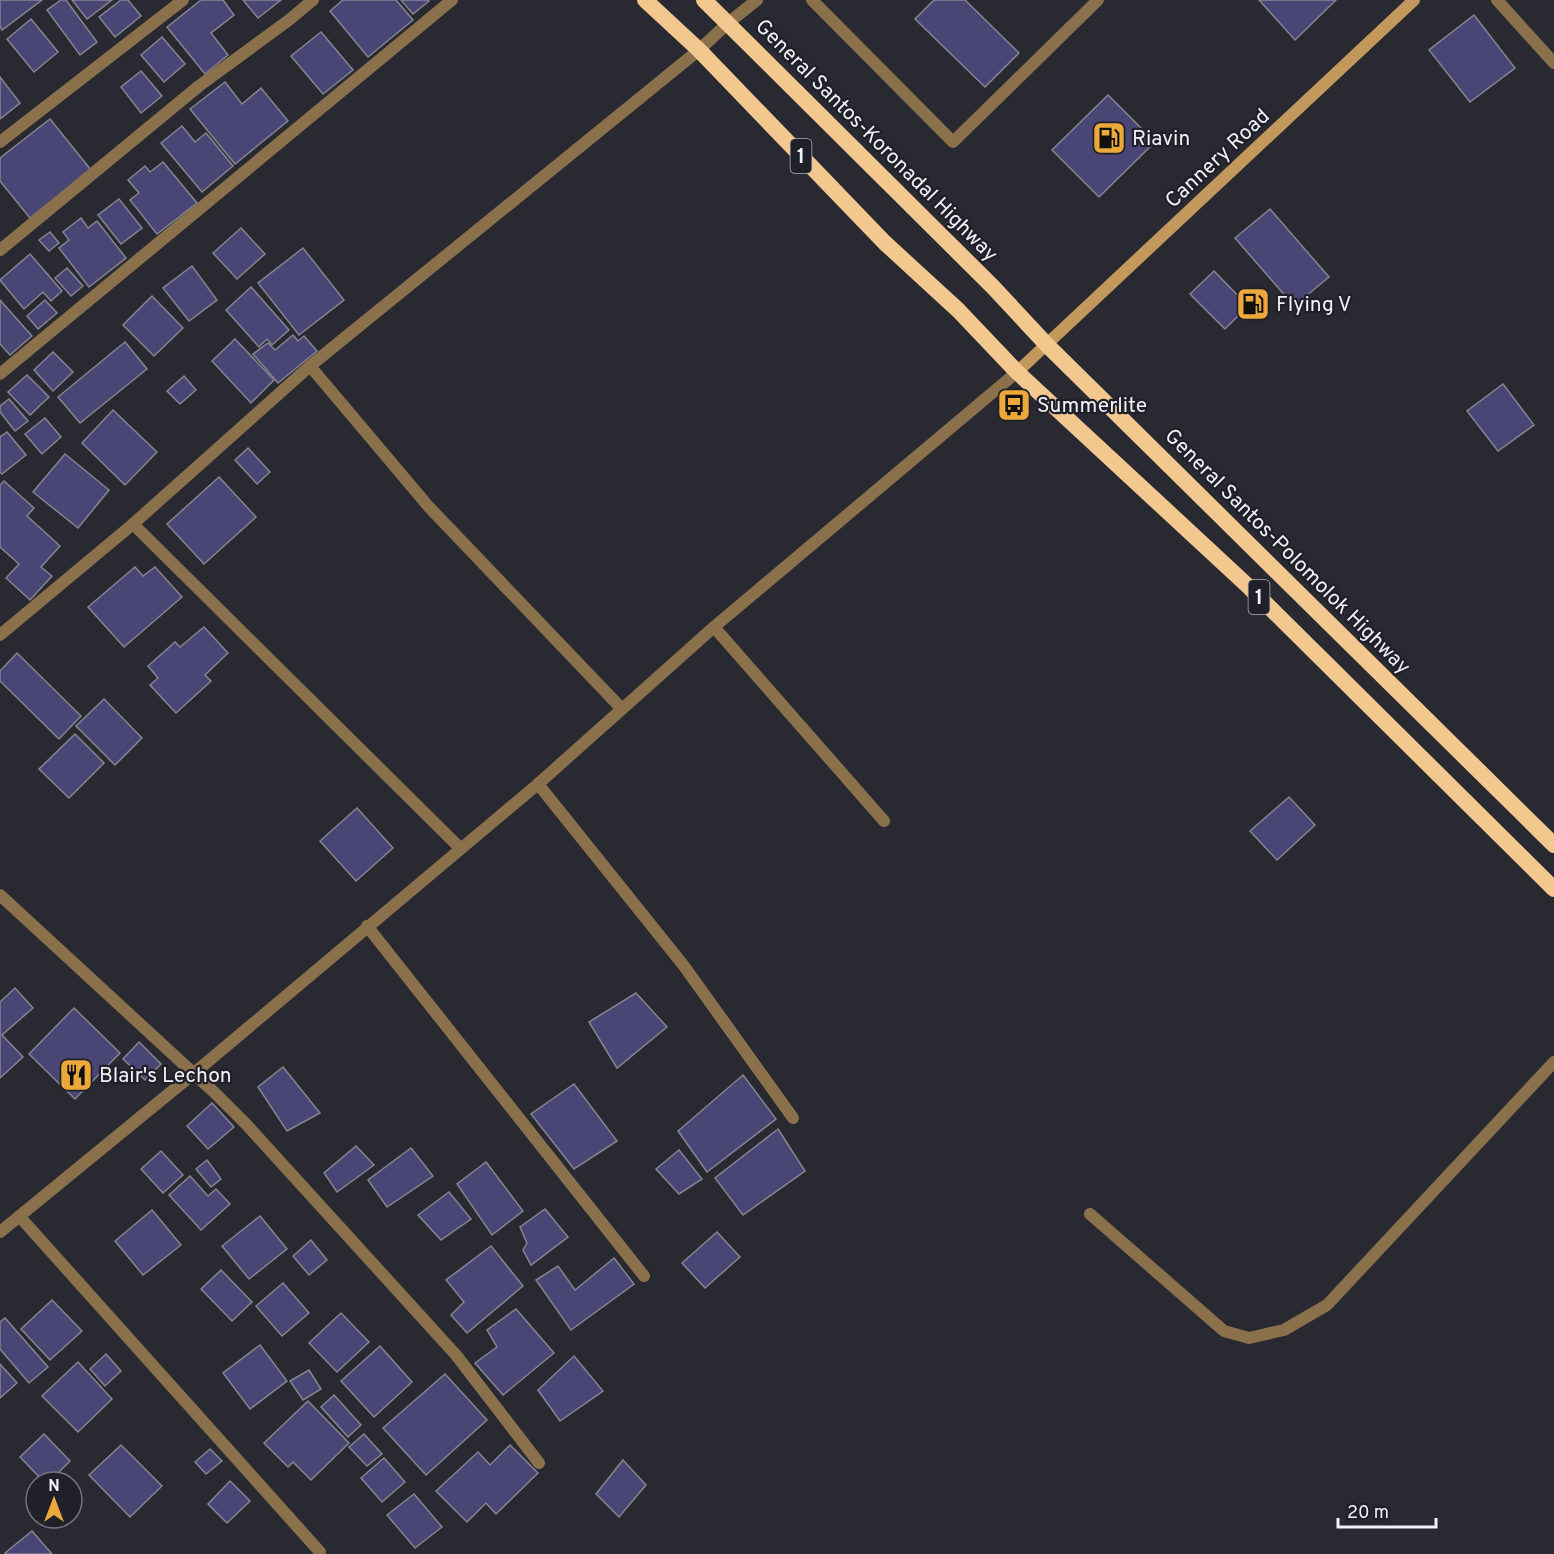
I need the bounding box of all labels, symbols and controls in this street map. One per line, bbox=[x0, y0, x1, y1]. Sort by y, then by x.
street label: General Santos-Koronadal Highway bbox=[749, 14, 1003, 268]
street label: Cannery Road bbox=[1160, 104, 1276, 215]
fuel station icon: Riavin bbox=[1091, 120, 1127, 156]
place label: Riavin bbox=[1132, 126, 1190, 153]
road number: 1 bbox=[790, 139, 812, 173]
fuel station icon: Flying V bbox=[1235, 286, 1271, 322]
place label: Flying V bbox=[1276, 292, 1352, 319]
bus stop icon: Summerlite bbox=[996, 387, 1032, 423]
place label: Summerlite bbox=[1037, 393, 1147, 420]
street label: General Santos-Polomolok Highway bbox=[1158, 423, 1416, 681]
road number: 1 bbox=[1248, 580, 1270, 614]
restaurant icon: Blair's Lechon bbox=[58, 1057, 94, 1093]
place label: Blair's Lechon bbox=[99, 1063, 232, 1090]
north arrow bbox=[24, 1470, 84, 1530]
text: N bbox=[48, 1477, 60, 1497]
scale bar bbox=[1338, 1491, 1436, 1529]
text: 20 m bbox=[1347, 1502, 1389, 1525]

